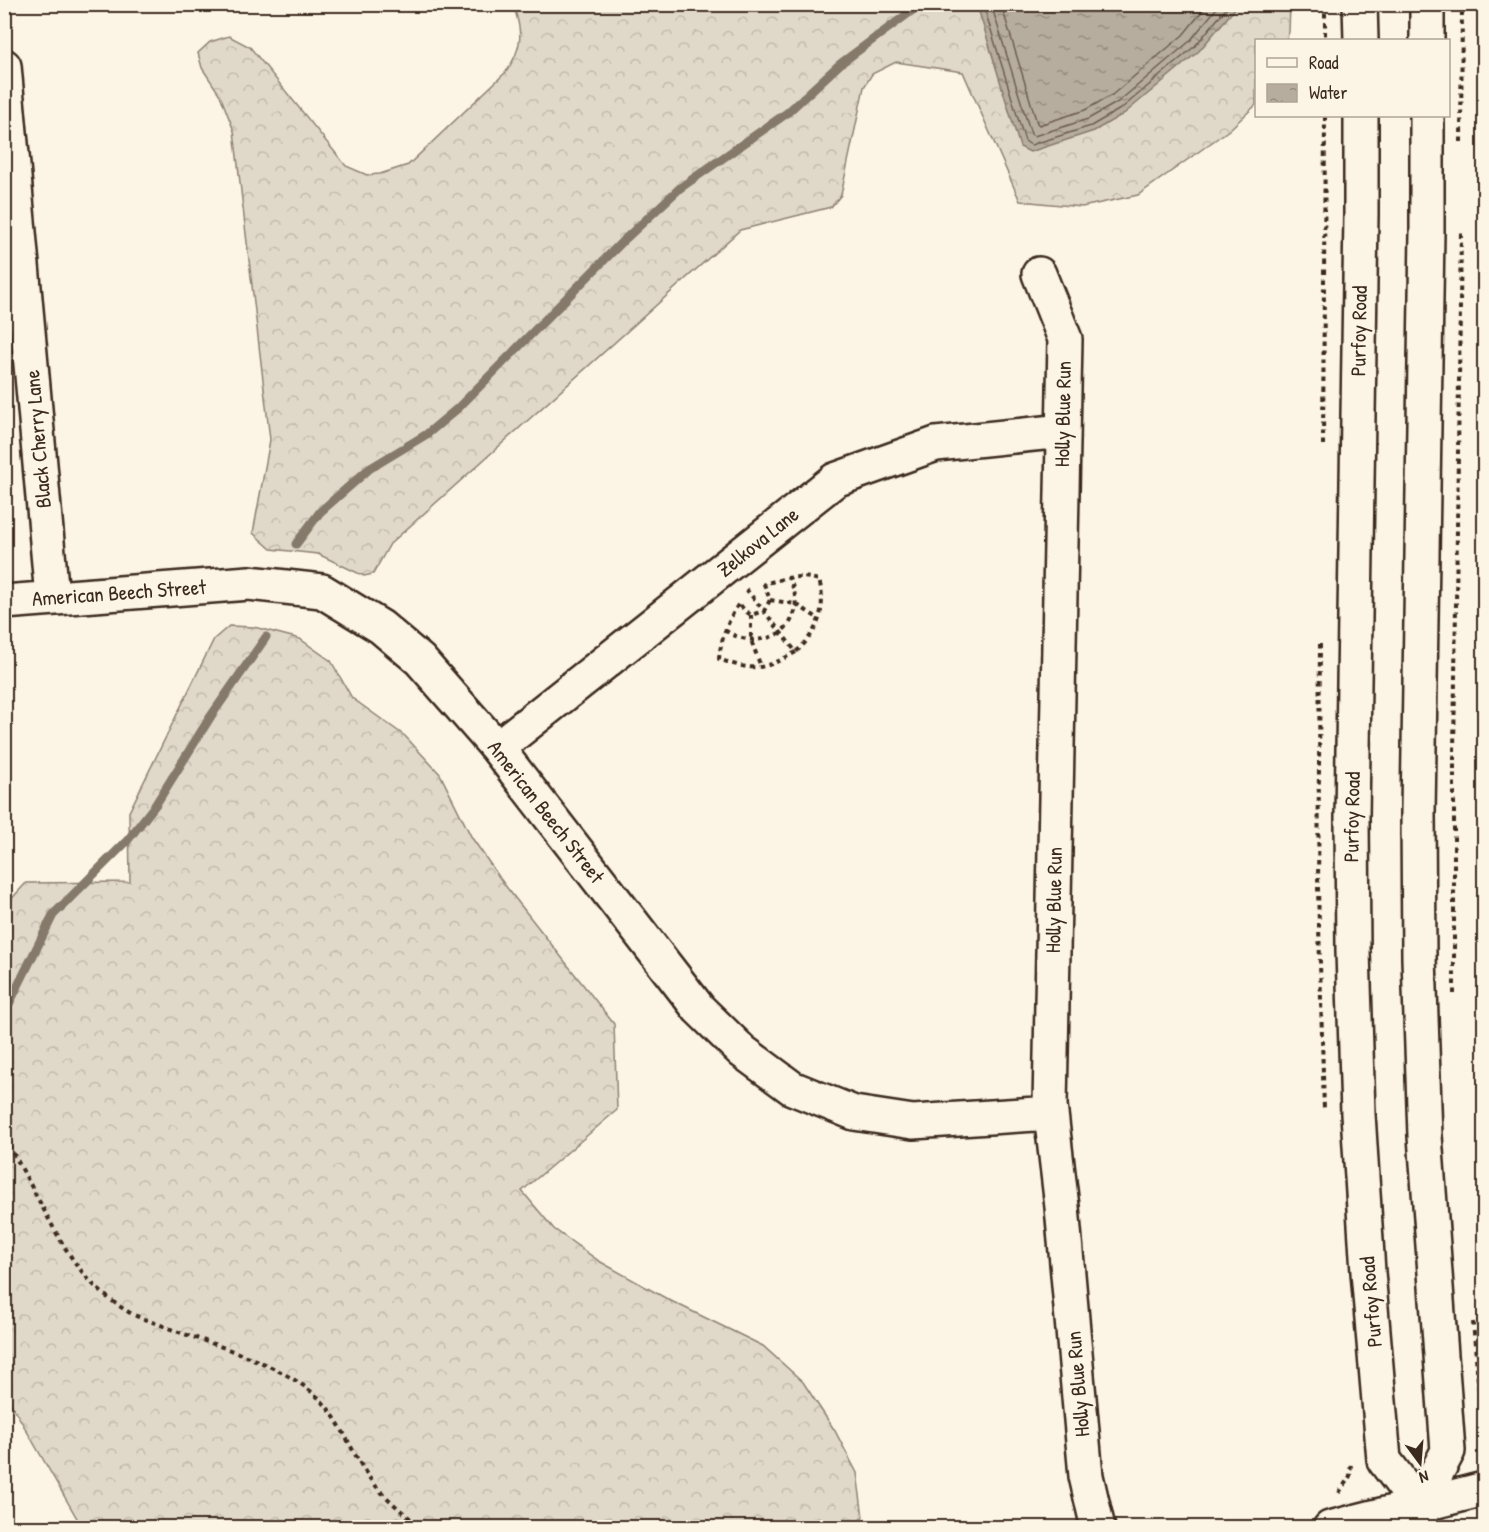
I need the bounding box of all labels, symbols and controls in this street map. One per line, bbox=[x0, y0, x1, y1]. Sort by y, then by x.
legend bbox=[1255, 39, 1450, 117]
text: Road bbox=[1309, 50, 1339, 75]
text: Water bbox=[1309, 80, 1347, 105]
street label: Purfoy Road bbox=[1343, 285, 1374, 377]
street label: Holly Blue Run bbox=[1047, 361, 1078, 467]
street label: Black Cherry Lane bbox=[17, 369, 58, 509]
street label: Zelkova Lane bbox=[711, 500, 805, 583]
street label: American Beech Street bbox=[31, 572, 208, 613]
street label: American Beech Street bbox=[481, 734, 612, 890]
street label: Purfoy Road bbox=[1336, 771, 1367, 863]
street label: Holly Blue Run bbox=[1038, 847, 1069, 953]
street label: Purfoy Road bbox=[1352, 1256, 1389, 1349]
street label: Holly Blue Run bbox=[1058, 1330, 1097, 1438]
north arrow bbox=[1390, 1433, 1450, 1493]
text: N bbox=[1417, 1466, 1431, 1489]

